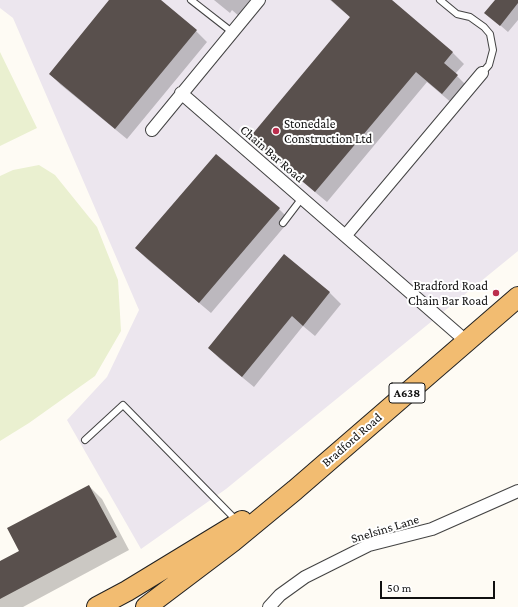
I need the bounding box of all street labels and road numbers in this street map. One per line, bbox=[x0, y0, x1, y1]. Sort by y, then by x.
street label: Chain Bar Road bbox=[237, 122, 307, 186]
road number: A638 bbox=[389, 383, 425, 403]
street label: Bradford Road bbox=[319, 410, 385, 470]
street label: Snelsins Lane bbox=[349, 511, 421, 547]

